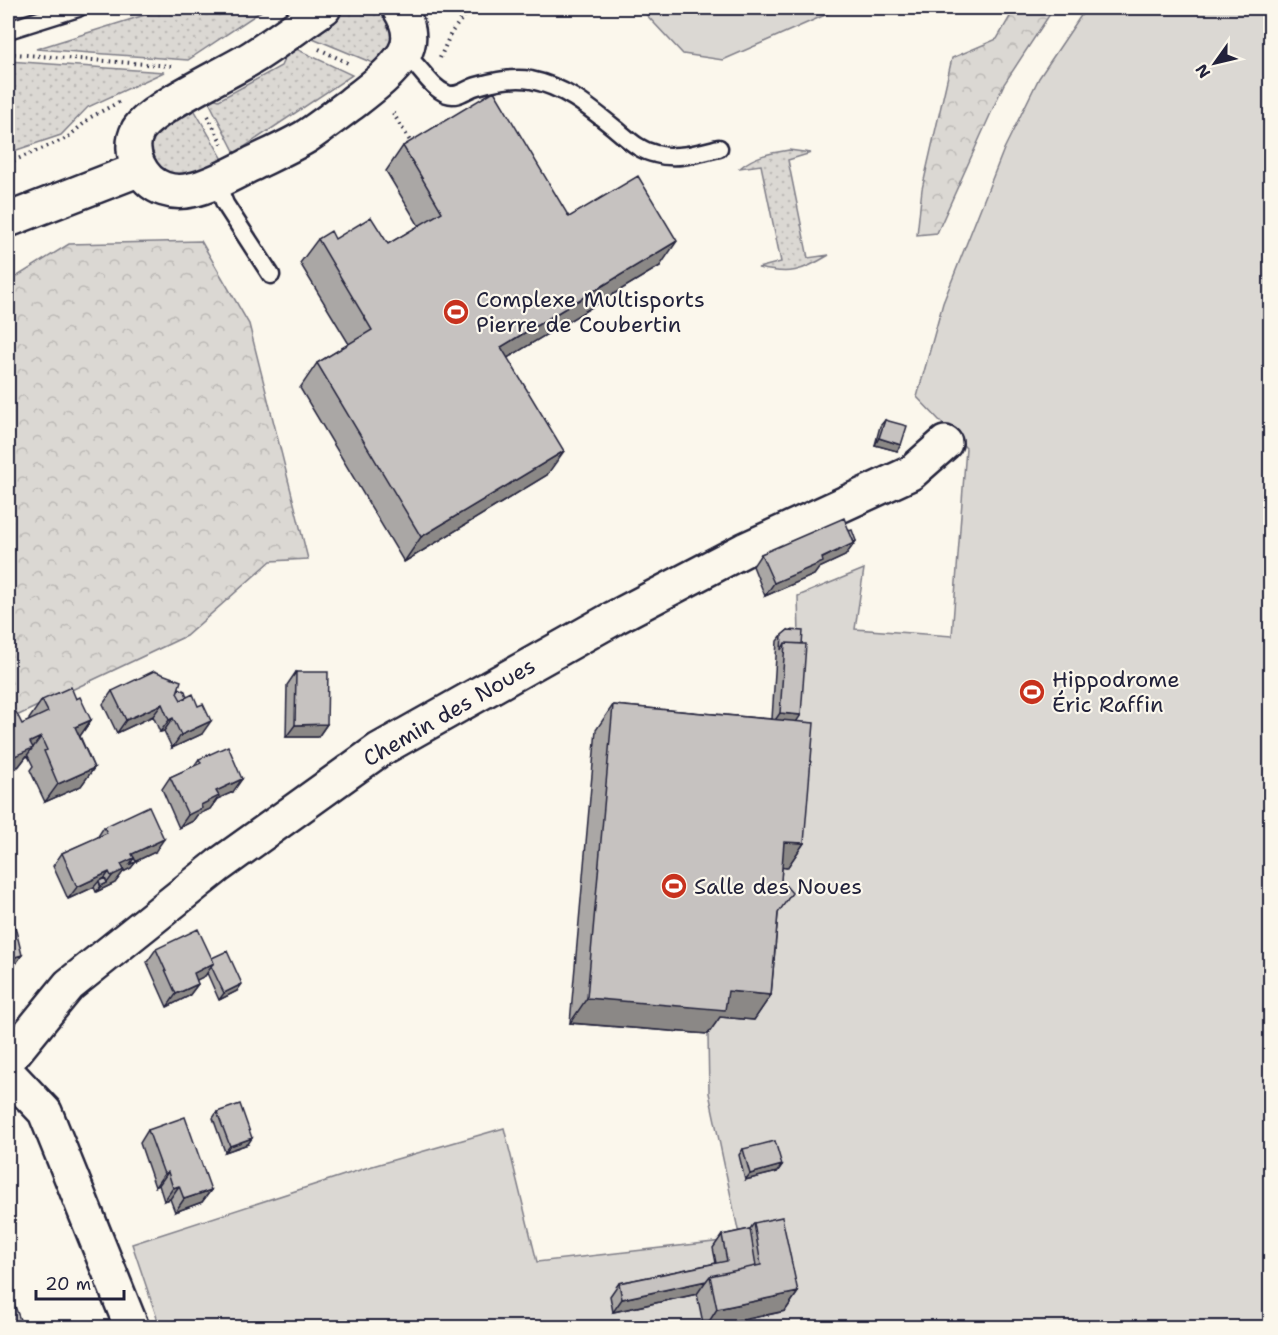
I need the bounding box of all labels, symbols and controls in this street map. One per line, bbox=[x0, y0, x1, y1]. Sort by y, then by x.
north arrow bbox=[1185, 33, 1245, 93]
text: N bbox=[1191, 60, 1215, 82]
place label: Complexe Multisports Pierre de Coubertin bbox=[476, 285, 705, 339]
sports icon: Complexe Multisports Pierre de Coubertin bbox=[441, 297, 471, 327]
street label: Chemin des Noues bbox=[358, 651, 540, 773]
place label: Hippodrome Éric Raffin bbox=[1052, 665, 1180, 719]
sports icon: Hippodrome Éric Raffin bbox=[1017, 677, 1047, 707]
sports icon: Salle des Noues bbox=[659, 871, 689, 901]
place label: Salle des Noues bbox=[694, 872, 862, 901]
scale bar bbox=[36, 1263, 124, 1301]
text: 20 m bbox=[45, 1272, 91, 1296]

